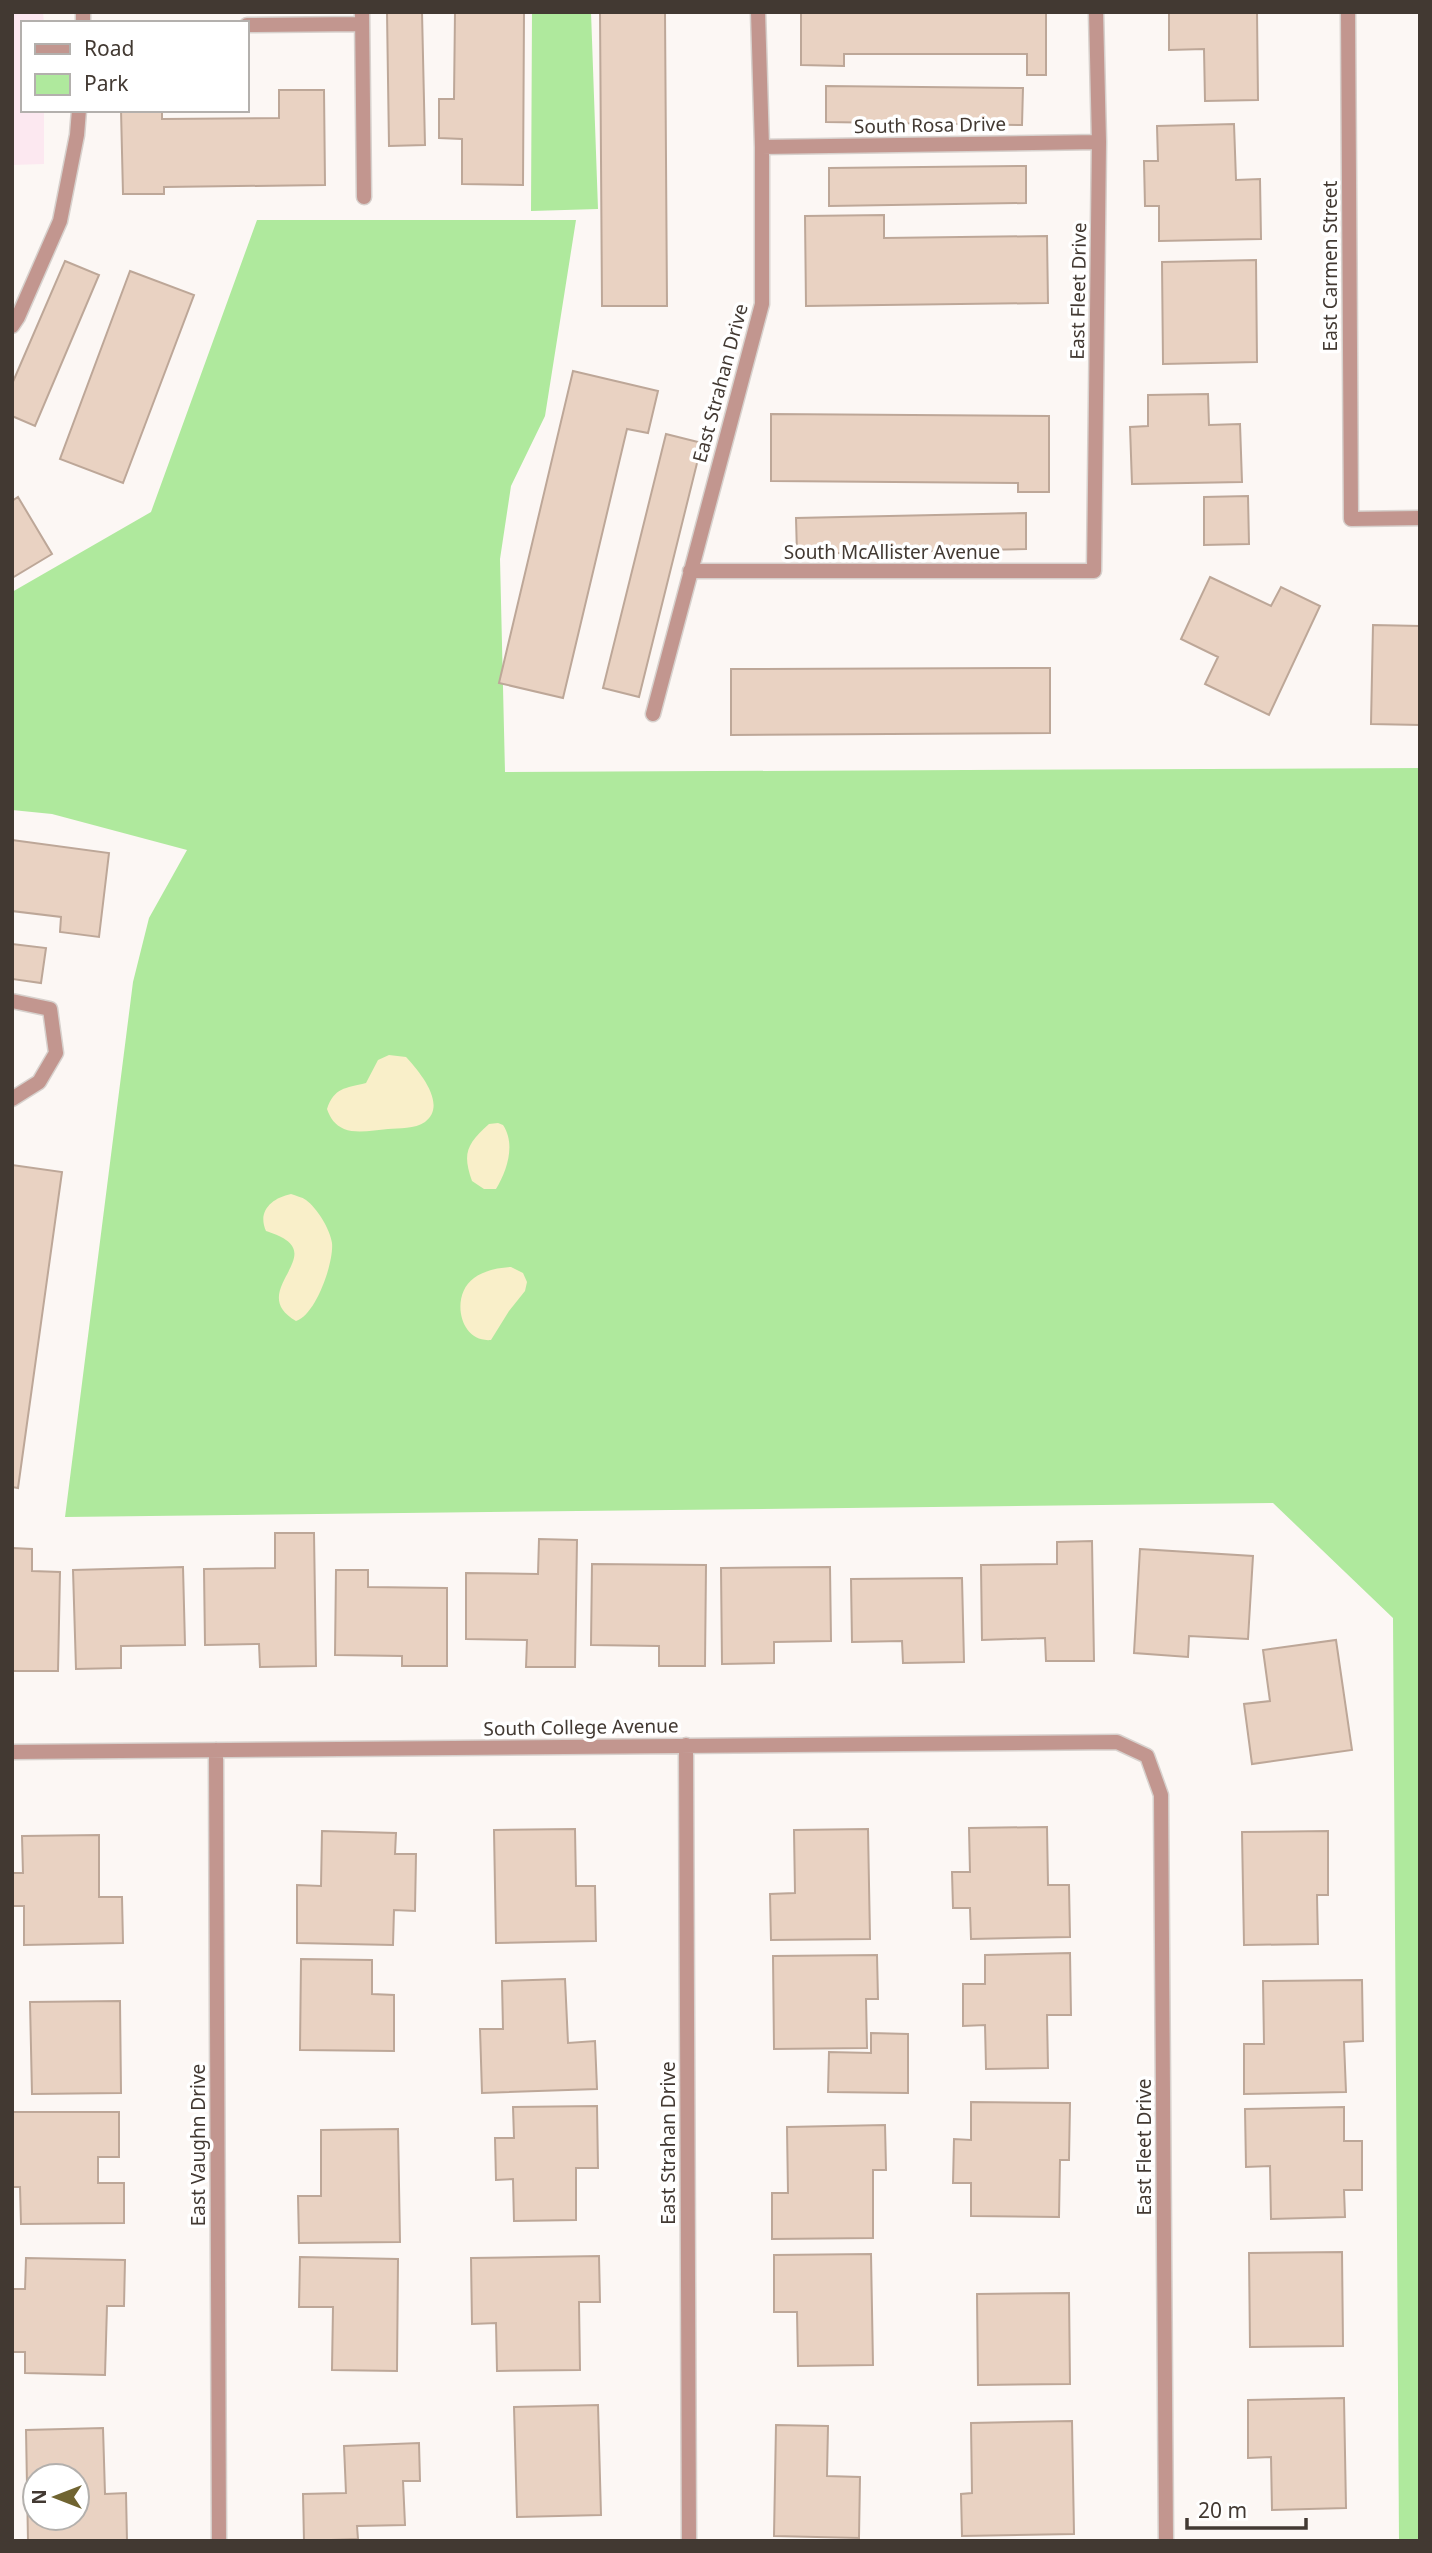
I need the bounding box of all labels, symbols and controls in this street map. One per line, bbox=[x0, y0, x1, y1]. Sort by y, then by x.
legend bbox=[21, 21, 248, 112]
text: Road bbox=[84, 34, 134, 62]
text: Park bbox=[84, 69, 129, 97]
street label: South Rosa Drive bbox=[854, 111, 1006, 139]
street label: East Carmen Street bbox=[1317, 180, 1343, 351]
street label: East Fleet Drive bbox=[1064, 222, 1092, 360]
street label: East Strahan Drive bbox=[686, 301, 754, 465]
street label: South McAllister Avenue bbox=[784, 539, 1000, 565]
street label: South College Avenue bbox=[483, 1712, 679, 1742]
street label: East Strahan Drive bbox=[655, 2061, 681, 2225]
street label: East Vaughn Drive bbox=[185, 2064, 211, 2226]
street label: East Fleet Drive bbox=[1131, 2078, 1157, 2216]
north arrow bbox=[21, 2462, 91, 2532]
scale bar bbox=[1187, 2486, 1306, 2530]
text: N bbox=[26, 2489, 52, 2505]
text: 20 m bbox=[1198, 2496, 1247, 2524]

